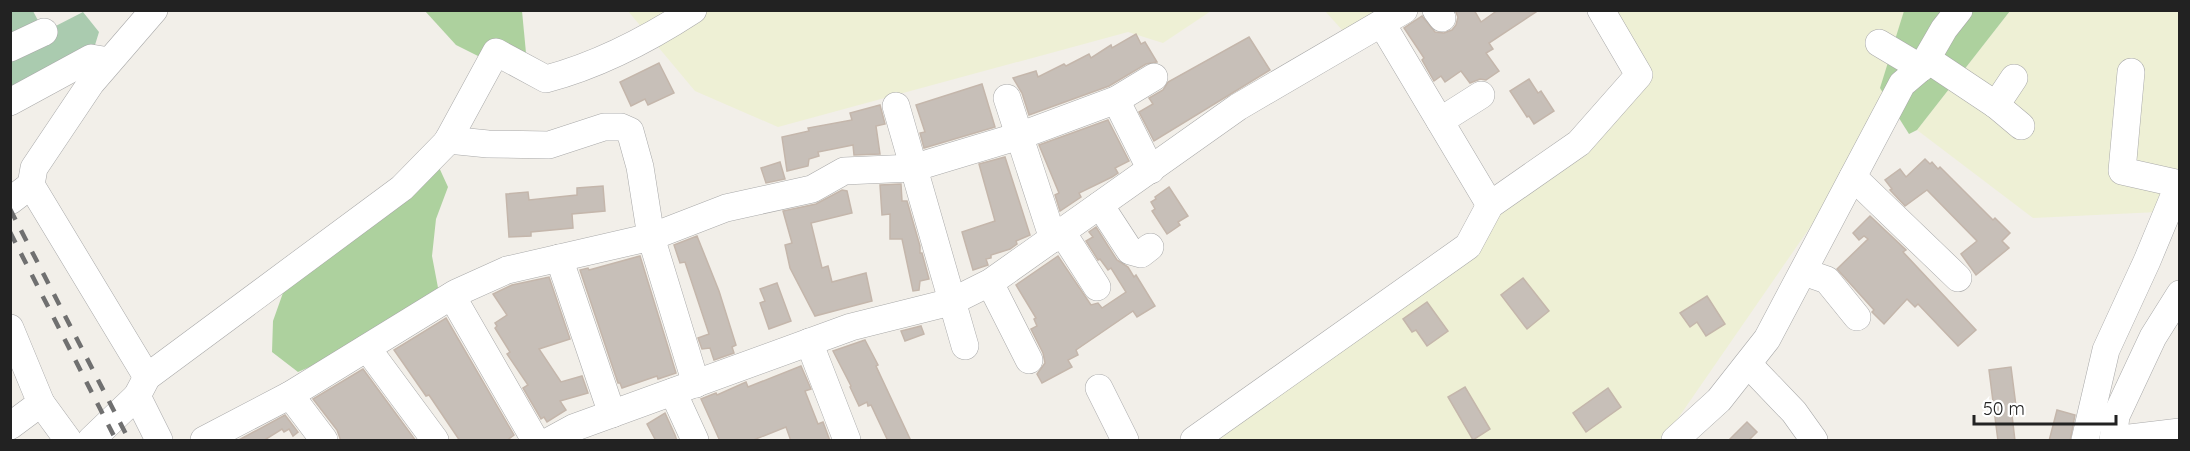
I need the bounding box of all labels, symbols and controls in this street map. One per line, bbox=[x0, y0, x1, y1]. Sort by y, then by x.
scale bar bbox=[1974, 388, 2116, 426]
text: 50 m bbox=[1983, 397, 2025, 420]

